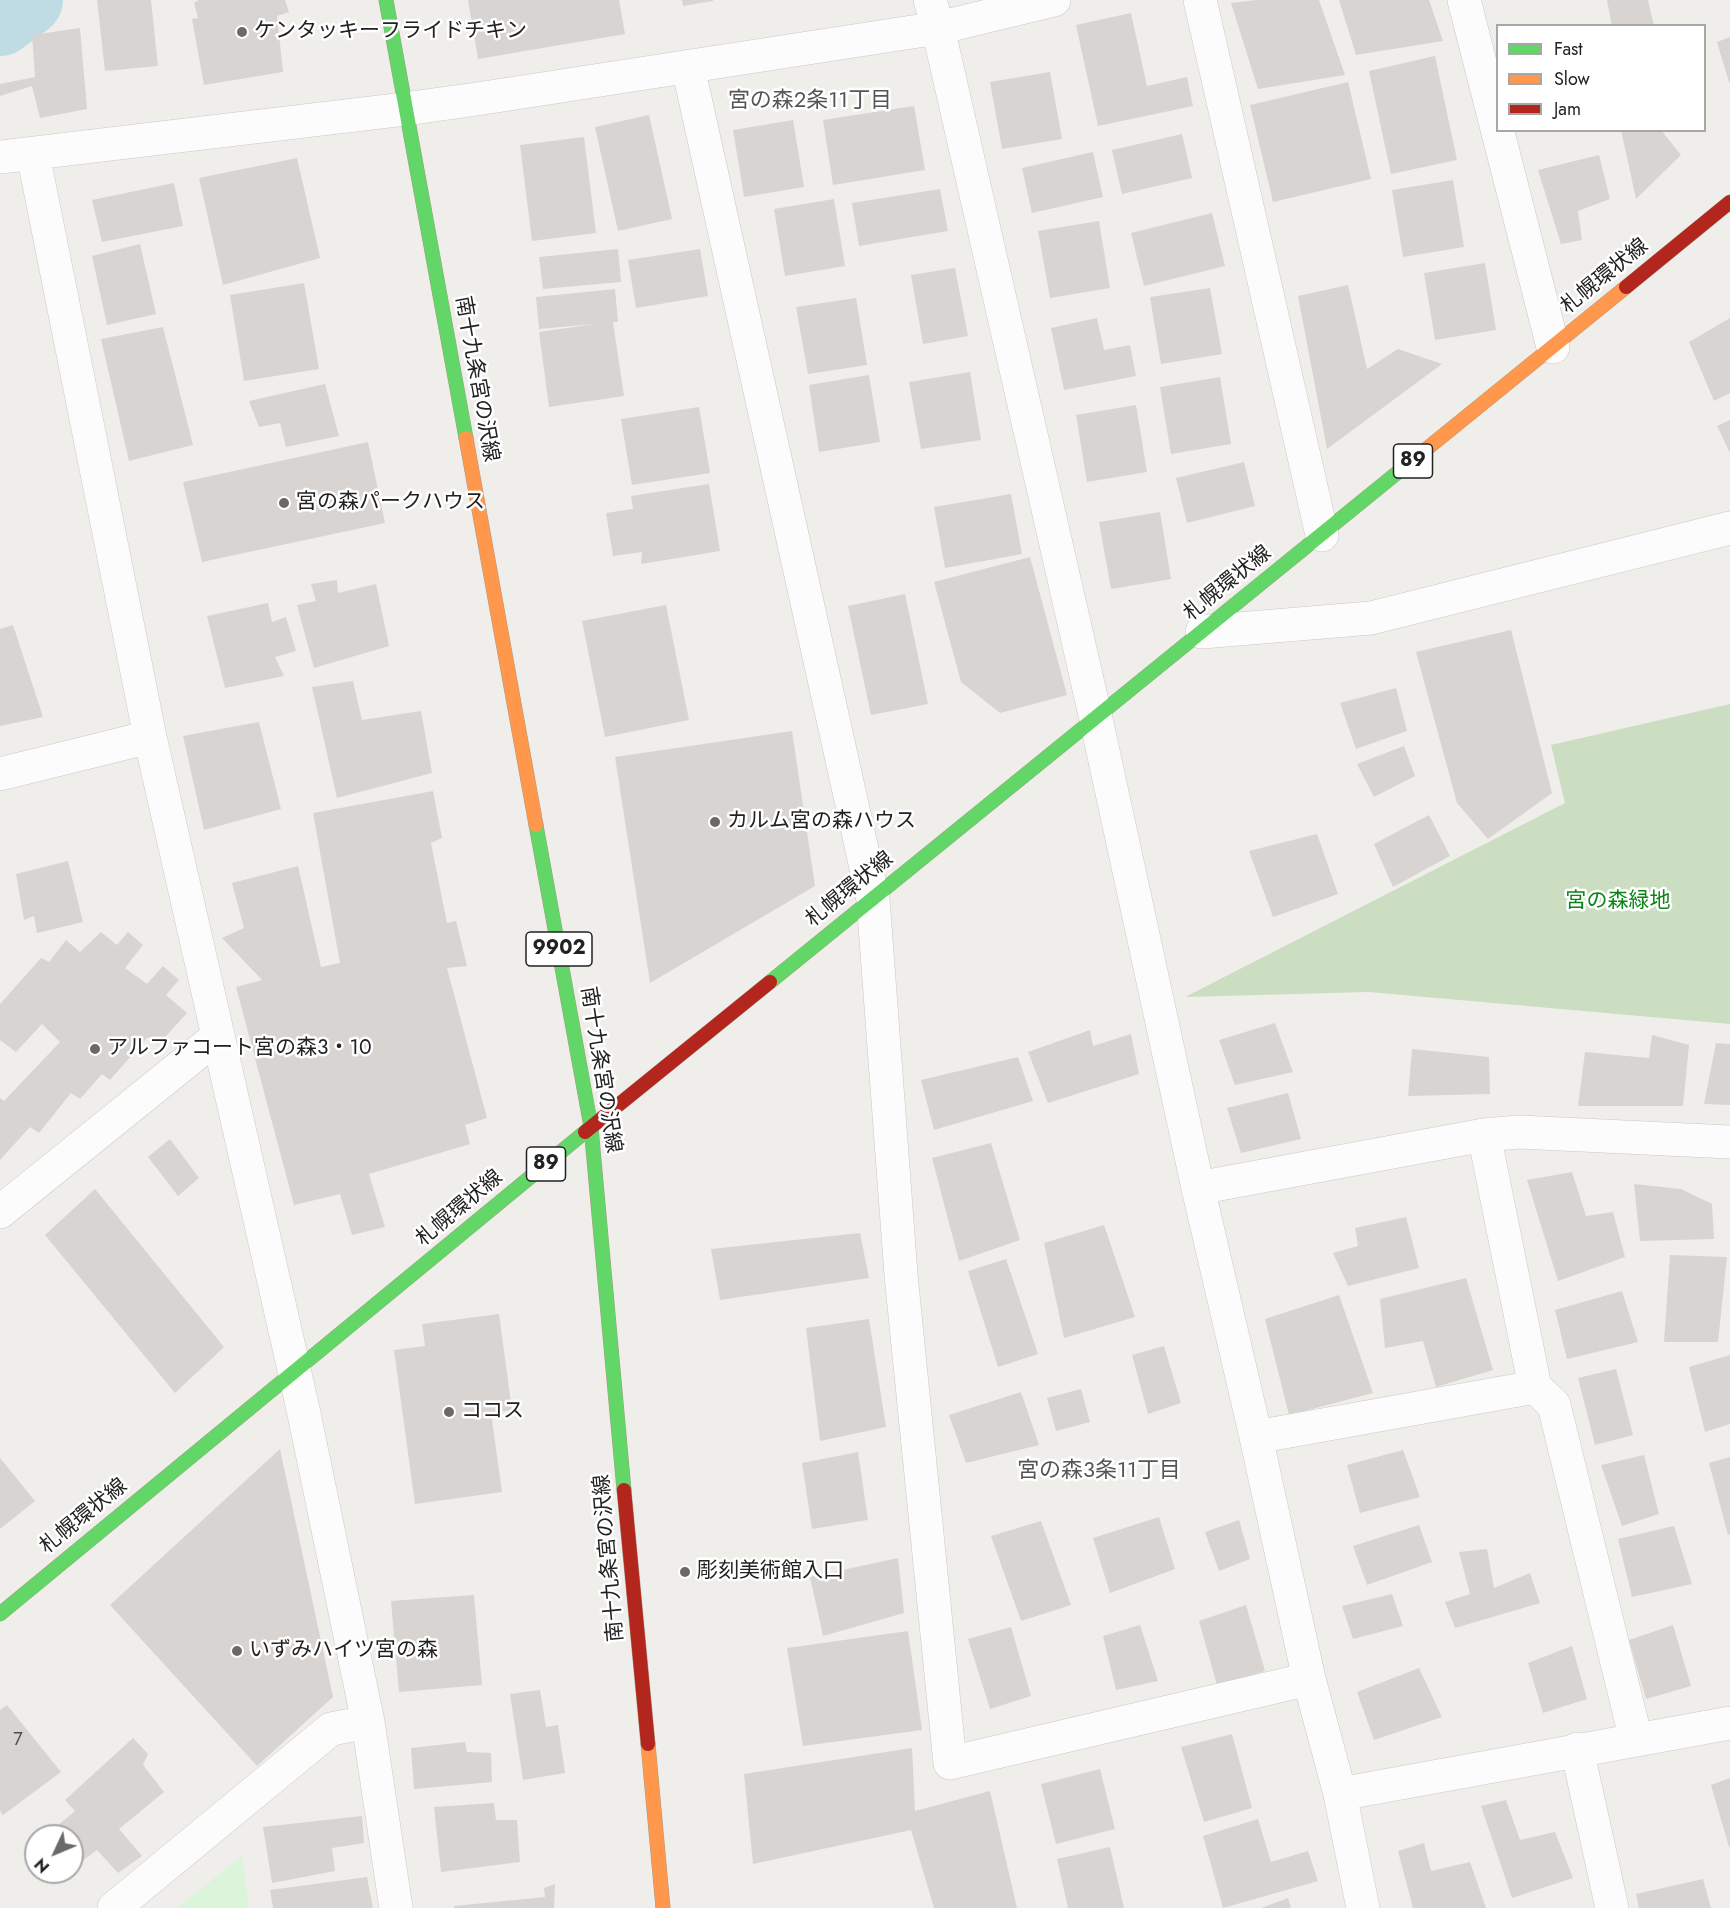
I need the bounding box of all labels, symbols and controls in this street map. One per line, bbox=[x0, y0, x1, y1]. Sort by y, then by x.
place label: ケンタッキーフライドチキン bbox=[254, 19, 527, 45]
legend bbox=[1496, 24, 1706, 132]
marker: ケンタッキーフライドチキン bbox=[235, 25, 249, 39]
text: Fast bbox=[1554, 36, 1583, 62]
text: Slow bbox=[1554, 66, 1590, 92]
district label: 宮の森2条11丁目 bbox=[728, 89, 892, 115]
text: Jam bbox=[1554, 96, 1581, 122]
street label: 札幌環状線 bbox=[1556, 234, 1654, 320]
street label: 南十九条宮の沢線 bbox=[449, 294, 503, 464]
road number: 89 bbox=[1394, 444, 1432, 478]
place label: 宮の森パークハウス bbox=[296, 490, 485, 516]
marker: 宮の森パークハウス bbox=[277, 496, 291, 510]
street label: 札幌環状線 bbox=[1179, 541, 1277, 627]
place label: カルム宮の森ハウス bbox=[727, 809, 916, 835]
marker: カルム宮の森ハウス bbox=[708, 815, 722, 829]
street label: 札幌環状線 bbox=[801, 847, 899, 933]
park label: 宮の森緑地 bbox=[1566, 889, 1670, 915]
road number: 9902 bbox=[526, 932, 592, 966]
street label: 南十九条宮の沢線 bbox=[574, 985, 626, 1155]
place label: アルファコート宮の森3・10 bbox=[107, 1036, 372, 1062]
marker: アルファコート宮の森3・10 bbox=[88, 1042, 102, 1056]
road number: 89 bbox=[526, 1147, 566, 1181]
street label: 札幌環状線 bbox=[412, 1166, 508, 1252]
place label: ココス bbox=[461, 1399, 524, 1425]
marker: ココス bbox=[442, 1405, 456, 1419]
district label: 宮の森3条11丁目 bbox=[1017, 1459, 1181, 1485]
street label: 南十九条宮の沢線 bbox=[590, 1473, 630, 1643]
street label: 札幌環状線 bbox=[35, 1474, 133, 1560]
place label: 彫刻美術館入口 bbox=[697, 1559, 844, 1585]
marker: 彫刻美術館入口 bbox=[678, 1565, 692, 1579]
place label: いずみハイツ宮の森 bbox=[249, 1638, 438, 1664]
marker: いずみハイツ宮の森 bbox=[230, 1644, 244, 1658]
house number: 7 bbox=[13, 1730, 23, 1752]
north arrow bbox=[24, 1824, 84, 1884]
text: N bbox=[29, 1853, 55, 1878]

